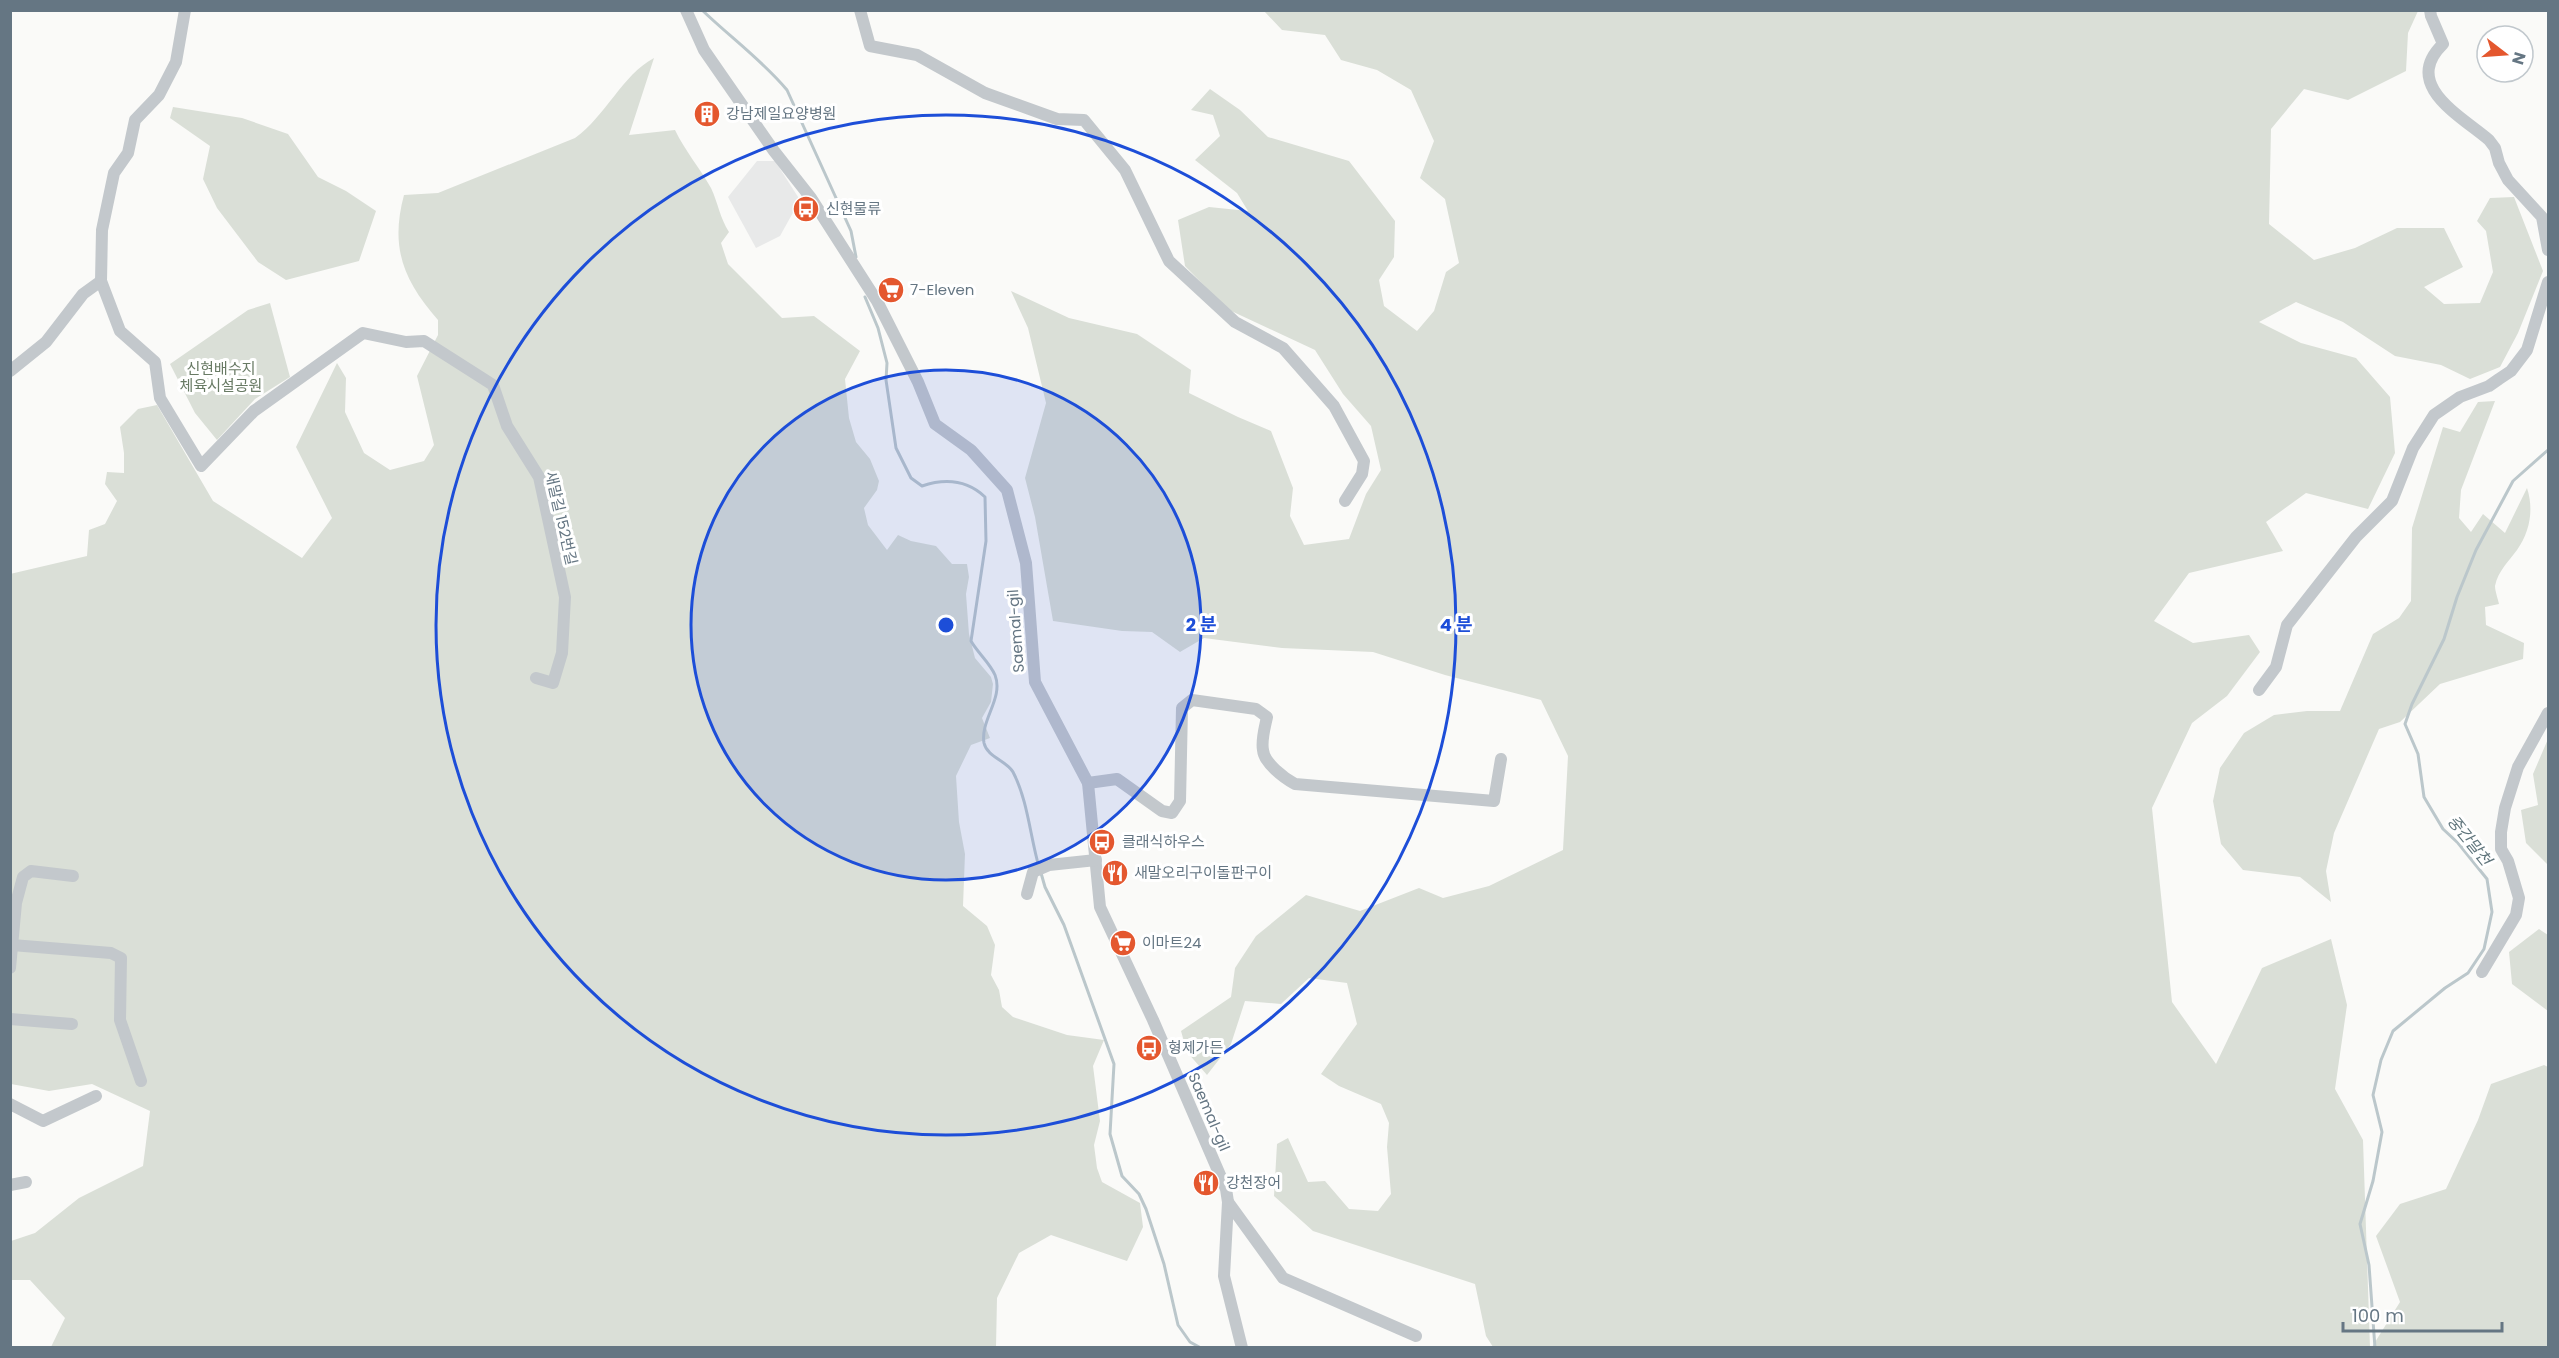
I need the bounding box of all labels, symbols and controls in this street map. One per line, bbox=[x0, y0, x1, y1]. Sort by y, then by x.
north arrow bbox=[2475, 24, 2535, 84]
text: N bbox=[2506, 49, 2532, 67]
building icon: 강남제일요양병원 bbox=[692, 99, 722, 129]
place label: 강남제일요양병원 bbox=[726, 103, 836, 124]
bus stop icon: 신현물류 bbox=[791, 194, 821, 224]
place label: 신현물류 bbox=[826, 198, 881, 219]
supermarket icon: 7-Eleven bbox=[876, 275, 906, 305]
place label: 7-Eleven bbox=[910, 279, 974, 300]
park label: 신현배수지 체육시설공원 bbox=[180, 358, 262, 396]
street label: 새말길 152번길 bbox=[540, 469, 582, 567]
street label: Saemal-gil bbox=[1002, 589, 1029, 673]
text: 2 분 bbox=[1186, 612, 1217, 637]
text: 4 분 bbox=[1440, 612, 1473, 637]
centre of rings bbox=[936, 615, 956, 635]
water label: 중간말천 bbox=[2442, 810, 2499, 872]
bus stop icon: 클래식하우스 bbox=[1087, 827, 1117, 857]
place label: 클래식하우스 bbox=[1122, 831, 1205, 852]
restaurant icon: 새말오리구이돌판구이 bbox=[1100, 858, 1130, 888]
place label: 새말오리구이돌판구이 bbox=[1134, 862, 1272, 883]
supermarket icon: 이마트24 bbox=[1108, 928, 1138, 958]
place label: 이마트24 bbox=[1142, 932, 1201, 953]
bus stop icon: 형제가든 bbox=[1134, 1033, 1164, 1063]
place label: 형제가든 bbox=[1168, 1037, 1223, 1058]
street label: Saemal-gil bbox=[1184, 1069, 1235, 1154]
restaurant icon: 강천장어 bbox=[1191, 1168, 1221, 1198]
place label: 강천장어 bbox=[1226, 1172, 1281, 1193]
scale bar bbox=[2343, 1295, 2502, 1333]
text: 100 m bbox=[2352, 1303, 2404, 1328]

